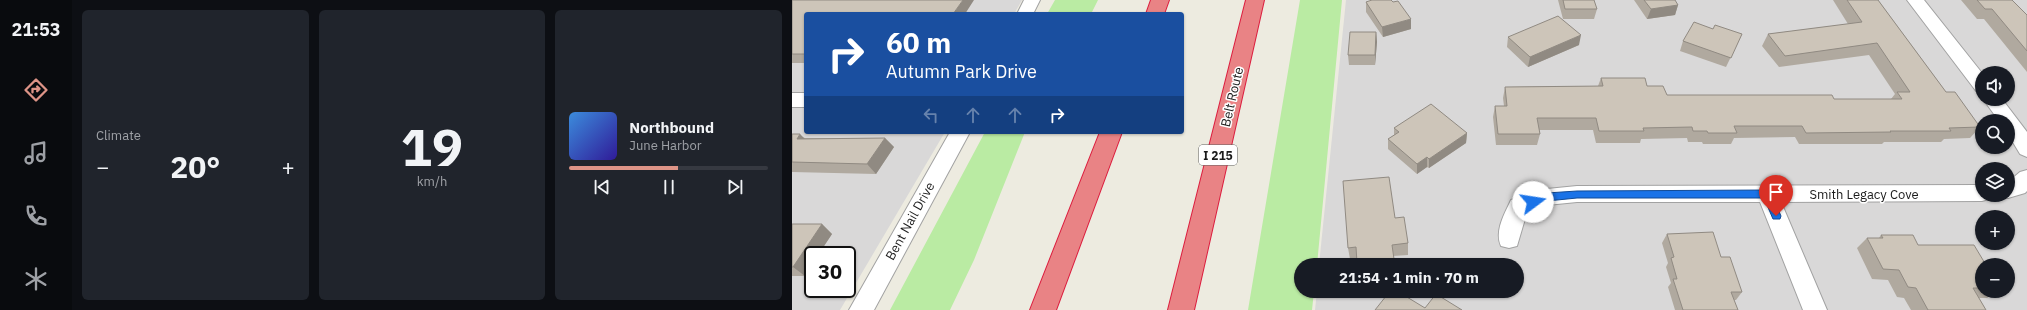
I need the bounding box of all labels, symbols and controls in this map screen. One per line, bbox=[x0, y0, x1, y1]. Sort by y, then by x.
text: 21:53 bbox=[11, 18, 61, 41]
text: 60 m bbox=[886, 24, 951, 61]
icon: right bbox=[820, 28, 872, 80]
text: Autumn Park Drive bbox=[886, 60, 1037, 83]
street label: Belt Route bbox=[1217, 65, 1247, 129]
map controls bbox=[1975, 66, 2015, 298]
button: sound bbox=[1975, 66, 2015, 106]
icon: directions bbox=[22, 76, 50, 104]
icon: left bbox=[920, 104, 942, 126]
icon: ahead bbox=[962, 104, 984, 126]
icon: ahead bbox=[1004, 104, 1026, 126]
icon: right bbox=[1046, 104, 1068, 126]
text: 19 bbox=[401, 113, 463, 180]
button: search bbox=[1975, 114, 2015, 154]
text: Northbound bbox=[629, 118, 714, 137]
text: Climate bbox=[96, 127, 141, 144]
text: June Harbor bbox=[629, 137, 701, 154]
icon: music bbox=[22, 139, 50, 167]
road number: I 215 bbox=[1199, 145, 1237, 165]
text: 20° bbox=[170, 147, 220, 186]
text: − bbox=[96, 152, 109, 181]
text: + bbox=[281, 152, 295, 181]
button: layers bbox=[1975, 162, 2015, 202]
text: km/h bbox=[417, 173, 447, 190]
pin bbox=[1759, 175, 1793, 216]
icon: previous bbox=[591, 176, 613, 198]
icon: pause bbox=[658, 176, 680, 198]
icon: next bbox=[724, 176, 746, 198]
street label: Bent Nail Drive bbox=[882, 179, 938, 263]
position arrow bbox=[1512, 181, 1554, 223]
icon: arrive bbox=[1765, 181, 1787, 203]
street label: Smith Legacy Cove bbox=[1809, 186, 1919, 203]
icon: phone bbox=[22, 202, 50, 230]
button: + bbox=[1975, 210, 2015, 250]
speed limit sign: 30 bbox=[804, 246, 856, 298]
button: − bbox=[1975, 258, 2015, 298]
icon: climate bbox=[22, 265, 50, 293]
text: 21:54 · 1 min · 70 m bbox=[1339, 268, 1479, 287]

